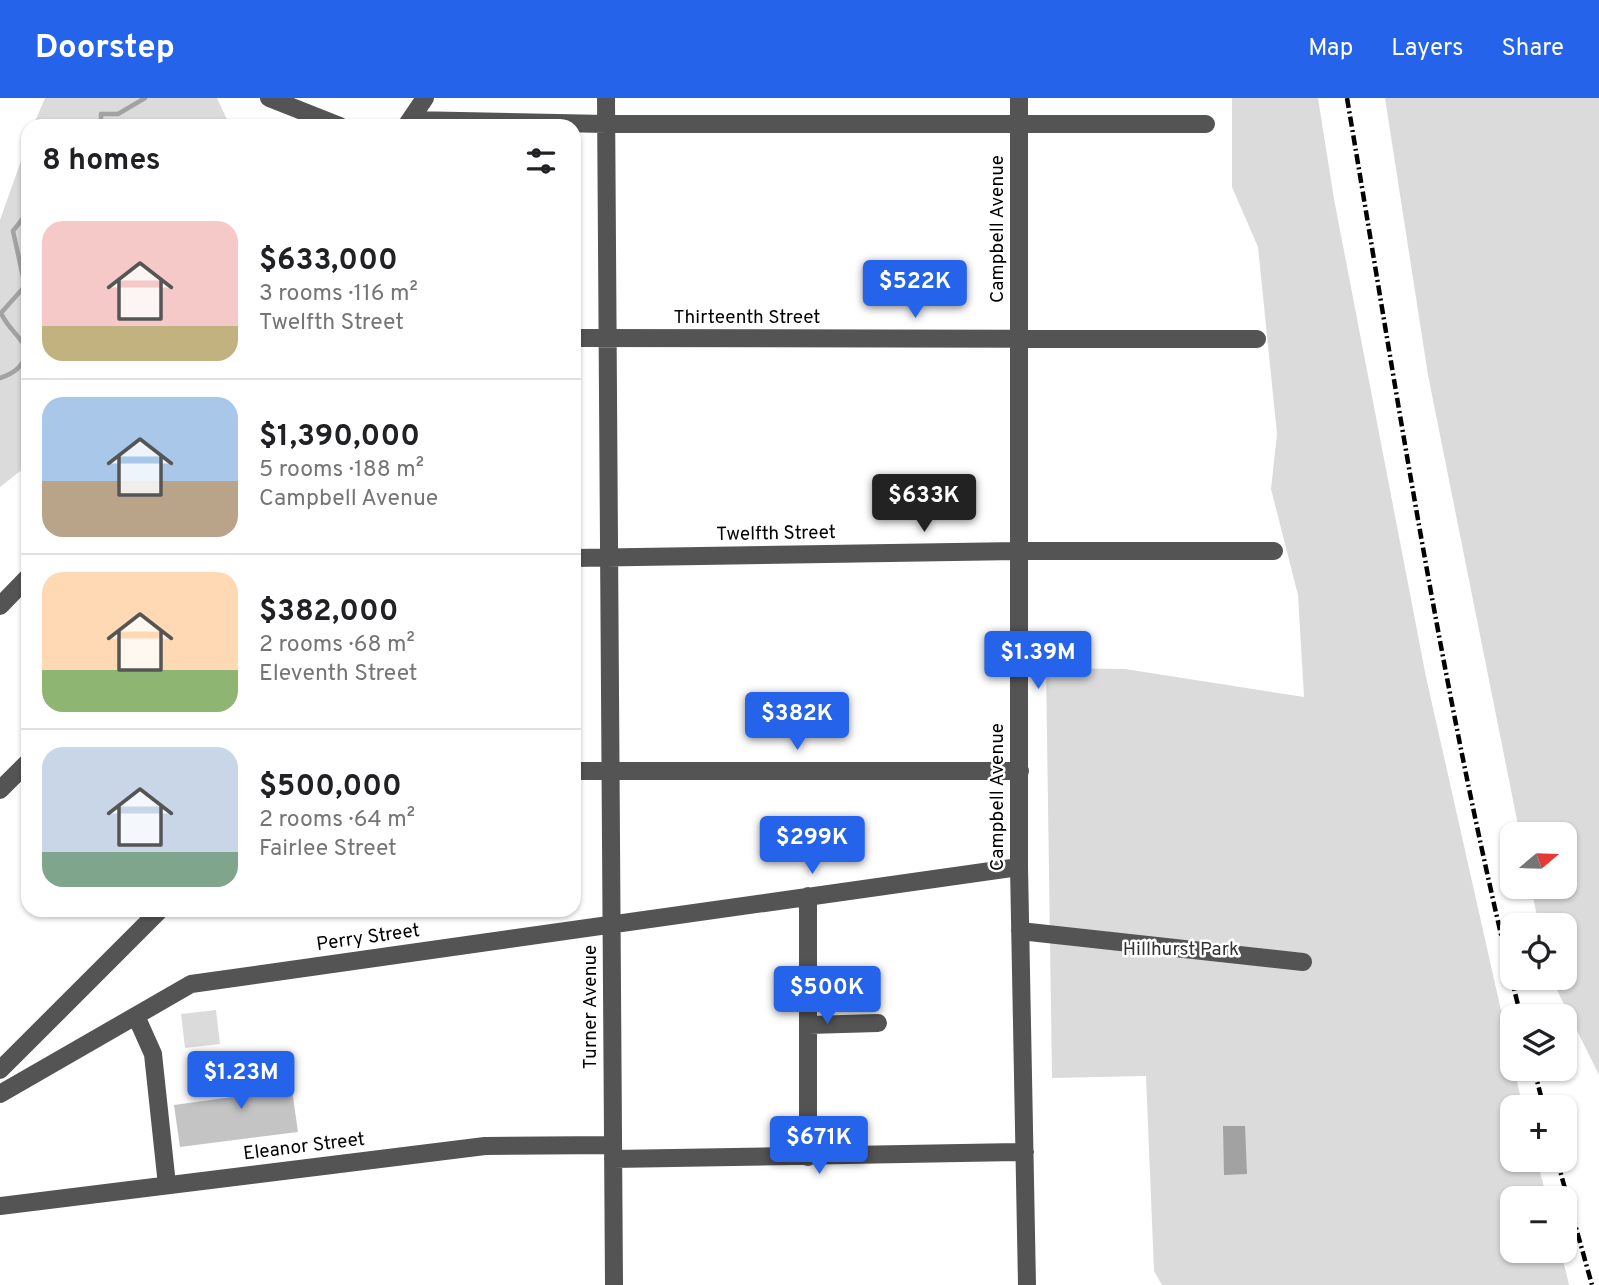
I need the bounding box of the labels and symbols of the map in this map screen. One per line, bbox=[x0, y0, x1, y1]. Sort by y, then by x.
street label: Campbell Avenue bbox=[986, 155, 1010, 303]
pin: $522K bbox=[866, 260, 964, 320]
street label: Thirteenth Street bbox=[674, 306, 820, 330]
pin: $633K bbox=[875, 474, 973, 534]
street label: Twelfth Street bbox=[716, 521, 836, 547]
pin: $1.39M bbox=[981, 632, 1095, 691]
pin: $382K bbox=[748, 692, 846, 752]
street label: Campbell Avenue bbox=[986, 723, 1010, 871]
pin: $299K bbox=[763, 816, 861, 876]
north arrow bbox=[1500, 822, 1577, 900]
street label: Perry Street bbox=[315, 919, 421, 957]
park label: Hillhurst Park bbox=[1123, 938, 1239, 962]
street label: Turner Avenue bbox=[579, 945, 603, 1069]
pin: $500K bbox=[778, 967, 876, 1026]
pin: $1.23M bbox=[184, 1052, 298, 1111]
pin: $671K bbox=[770, 1116, 868, 1176]
street label: Eleanor Street bbox=[242, 1128, 366, 1166]

